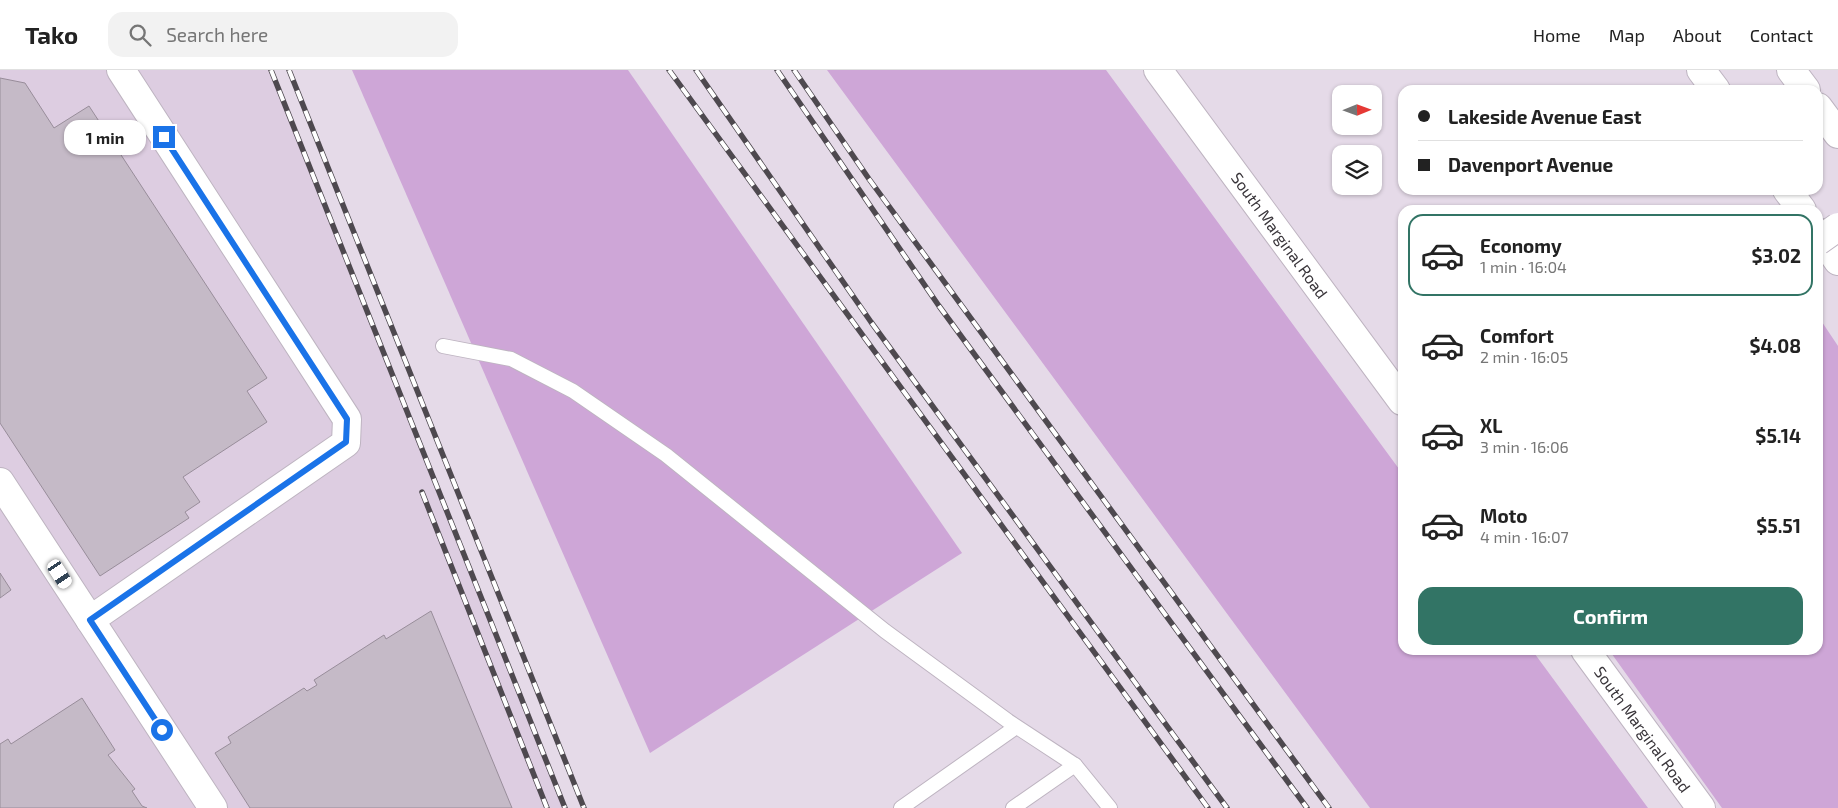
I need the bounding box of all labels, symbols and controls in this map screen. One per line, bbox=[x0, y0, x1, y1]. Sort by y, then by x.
search box bbox=[108, 12, 458, 57]
text: Tako bbox=[25, 20, 78, 49]
icon: search bbox=[126, 21, 154, 49]
text: Search here bbox=[166, 23, 268, 46]
text: Home bbox=[1533, 24, 1581, 46]
text: Map bbox=[1609, 24, 1645, 46]
text: About bbox=[1673, 24, 1722, 46]
text: Contact bbox=[1750, 24, 1813, 46]
north arrow bbox=[1332, 85, 1382, 135]
map controls bbox=[1332, 85, 1382, 195]
text: Lakeside Avenue East bbox=[1448, 105, 1642, 128]
callout: 1 min bbox=[64, 120, 146, 154]
route end bbox=[153, 126, 175, 148]
text: 1 min bbox=[86, 128, 124, 147]
button: layers bbox=[1332, 145, 1382, 195]
text: Davenport Avenue bbox=[1448, 153, 1613, 176]
street label: South Marginal Road bbox=[1228, 168, 1332, 302]
icon: car bbox=[1420, 233, 1465, 278]
text: Economy bbox=[1480, 234, 1562, 257]
text: $3.02 bbox=[1752, 244, 1801, 267]
text: 1 min · 16:04 bbox=[1480, 257, 1567, 276]
icon: car bbox=[1420, 323, 1465, 368]
text: Comfort bbox=[1480, 324, 1554, 347]
text: $4.08 bbox=[1749, 334, 1801, 357]
text: 2 min · 16:05 bbox=[1480, 347, 1568, 366]
icon: car bbox=[1420, 413, 1465, 458]
text: XL bbox=[1480, 414, 1502, 437]
text: $5.14 bbox=[1755, 424, 1801, 447]
text: 3 min · 16:06 bbox=[1480, 437, 1569, 456]
icon: car bbox=[1420, 503, 1465, 548]
text: Moto bbox=[1480, 504, 1528, 527]
text: $5.51 bbox=[1756, 514, 1801, 537]
text: 4 min · 16:07 bbox=[1480, 527, 1569, 546]
car bbox=[45, 557, 74, 591]
button: Confirm bbox=[1418, 587, 1803, 645]
street label: South Marginal Road bbox=[1591, 662, 1695, 796]
route start bbox=[151, 719, 173, 741]

